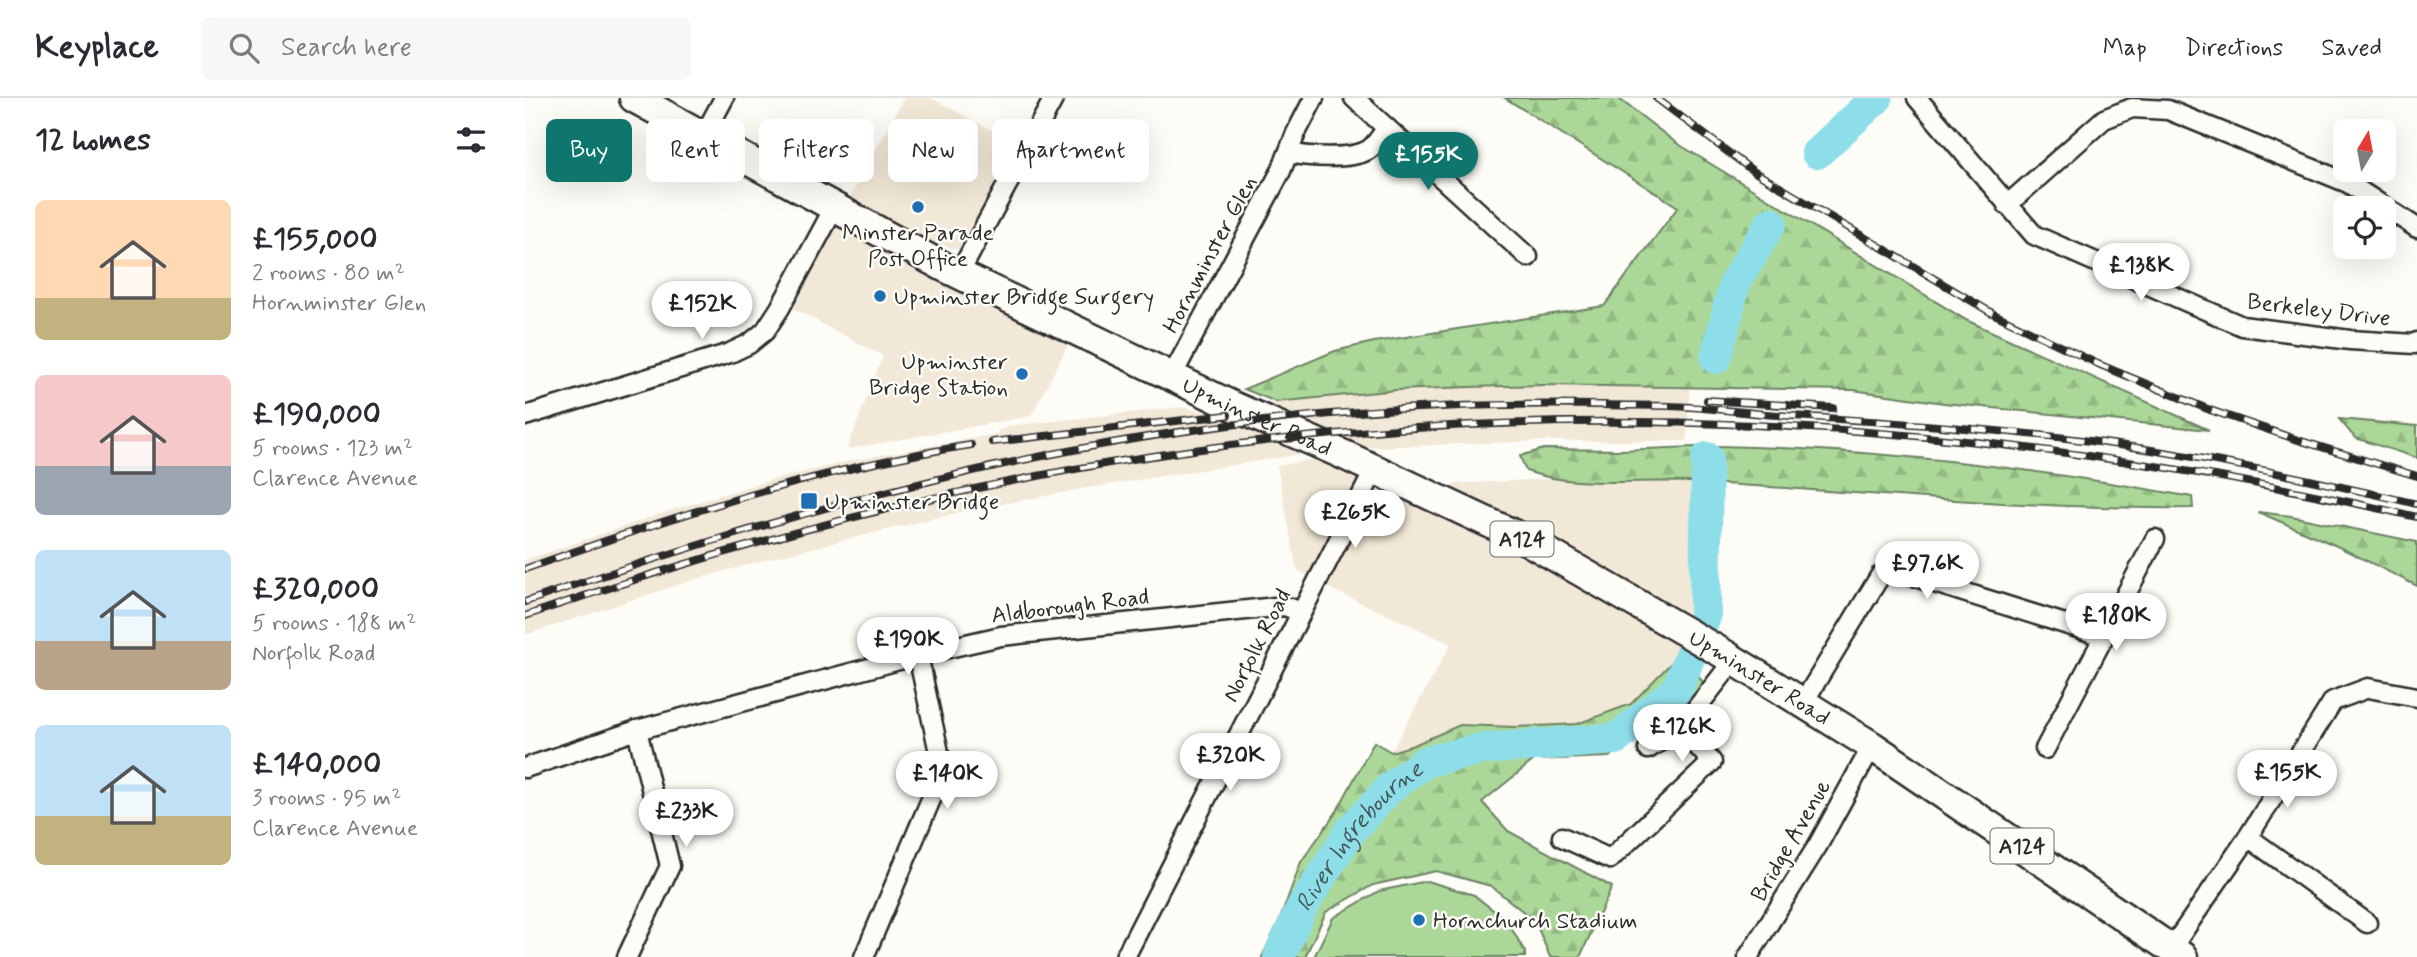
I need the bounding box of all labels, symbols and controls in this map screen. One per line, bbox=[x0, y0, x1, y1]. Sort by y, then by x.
search box bbox=[201, 17, 691, 80]
text: Keyplace bbox=[35, 26, 159, 70]
icon: search bbox=[225, 29, 263, 67]
text: Search here bbox=[281, 31, 412, 65]
text: Map bbox=[2103, 33, 2147, 64]
text: Directions bbox=[2185, 33, 2283, 64]
text: Saved bbox=[2321, 33, 2382, 64]
chip: Buy bbox=[546, 119, 632, 182]
chip: Rent bbox=[646, 119, 745, 182]
chip: Filters bbox=[759, 119, 874, 182]
chip: New bbox=[888, 119, 978, 182]
chip: Apartment bbox=[992, 119, 1149, 182]
north arrow bbox=[2333, 119, 2396, 182]
map controls bbox=[2333, 119, 2396, 259]
text: 12 homes bbox=[35, 121, 151, 160]
icon: filters bbox=[452, 121, 490, 159]
pin: £155K bbox=[1379, 132, 1477, 192]
text: £155K bbox=[1394, 140, 1462, 170]
street label: Hornminster Glen bbox=[1157, 171, 1265, 339]
button: locate bbox=[2333, 196, 2396, 259]
marker: Minster Parade Post Office bbox=[910, 199, 926, 215]
place label: Minster Parade Post Office bbox=[842, 219, 994, 275]
text: £155,000 bbox=[252, 220, 378, 259]
icon: home bbox=[91, 228, 175, 312]
pin: £138K bbox=[2092, 244, 2190, 303]
text: £138K bbox=[2109, 251, 2173, 281]
text: 2 rooms · 80 m² bbox=[252, 259, 405, 289]
pin: £152K bbox=[653, 282, 751, 341]
place label: Upminster Bridge Surgery bbox=[894, 283, 1154, 315]
street label: Berkeley Drive bbox=[2245, 287, 2392, 335]
marker: Upminster Bridge Surgery bbox=[872, 288, 888, 304]
text: Hornminster Glen bbox=[252, 289, 426, 319]
text: £152K bbox=[668, 289, 736, 319]
place label: Upminster Bridge Station bbox=[869, 348, 1008, 404]
marker: Upminster Bridge Station bbox=[1014, 366, 1030, 382]
street label: Upminster Road bbox=[1177, 371, 1336, 465]
text: £190,000 bbox=[252, 395, 381, 434]
icon: home bbox=[91, 403, 175, 487]
text: 5 rooms · 123 m² bbox=[252, 434, 413, 464]
text: Clarence Avenue bbox=[252, 464, 418, 494]
place label: Upminster Bridge bbox=[825, 488, 999, 520]
pin: £265K bbox=[1306, 490, 1404, 550]
marker: Upminster Bridge bbox=[799, 491, 819, 511]
text: £265K bbox=[1320, 498, 1390, 528]
road number: A124 bbox=[1490, 522, 1553, 556]
pin: £97.6K bbox=[1870, 542, 1984, 601]
text: £97.6K bbox=[1891, 549, 1963, 579]
text: £320,000 bbox=[252, 570, 379, 609]
icon: home bbox=[91, 578, 175, 662]
street label: Aldborough Road bbox=[990, 582, 1151, 632]
street label: Norfolk Road bbox=[1216, 584, 1300, 708]
pin: £180K bbox=[2067, 594, 2165, 653]
text: £180K bbox=[2081, 601, 2151, 631]
text: 5 rooms · 188 m² bbox=[252, 609, 416, 639]
pin: £190K bbox=[859, 618, 957, 677]
street label: Upminster Road bbox=[1683, 624, 1835, 733]
text: £190K bbox=[873, 625, 943, 655]
text: Norfolk Road bbox=[252, 639, 375, 669]
pin: £126K bbox=[1633, 704, 1731, 764]
text: £126K bbox=[1649, 712, 1715, 742]
pin: £320K bbox=[1181, 734, 1279, 793]
text: £320K bbox=[1196, 741, 1264, 771]
text: £140,000 bbox=[252, 745, 381, 784]
pin: £155K bbox=[2238, 750, 2336, 810]
pin: £140K bbox=[898, 752, 996, 811]
icon: home bbox=[91, 753, 175, 837]
water label: River Ingrebourne bbox=[1289, 754, 1431, 918]
text: £155K bbox=[2253, 758, 2321, 788]
text: £140K bbox=[912, 759, 982, 789]
street label: Bridge Avenue bbox=[1745, 774, 1839, 907]
text: 3 rooms · 95 m² bbox=[252, 784, 401, 814]
pin: £233K bbox=[637, 790, 735, 849]
text: £233K bbox=[655, 797, 717, 827]
text: Clarence Avenue bbox=[252, 814, 418, 844]
road number: A124 bbox=[1991, 828, 2053, 864]
place label: Hornchurch Stadium bbox=[1433, 907, 1638, 937]
marker: Hornchurch Stadium bbox=[1411, 912, 1427, 928]

